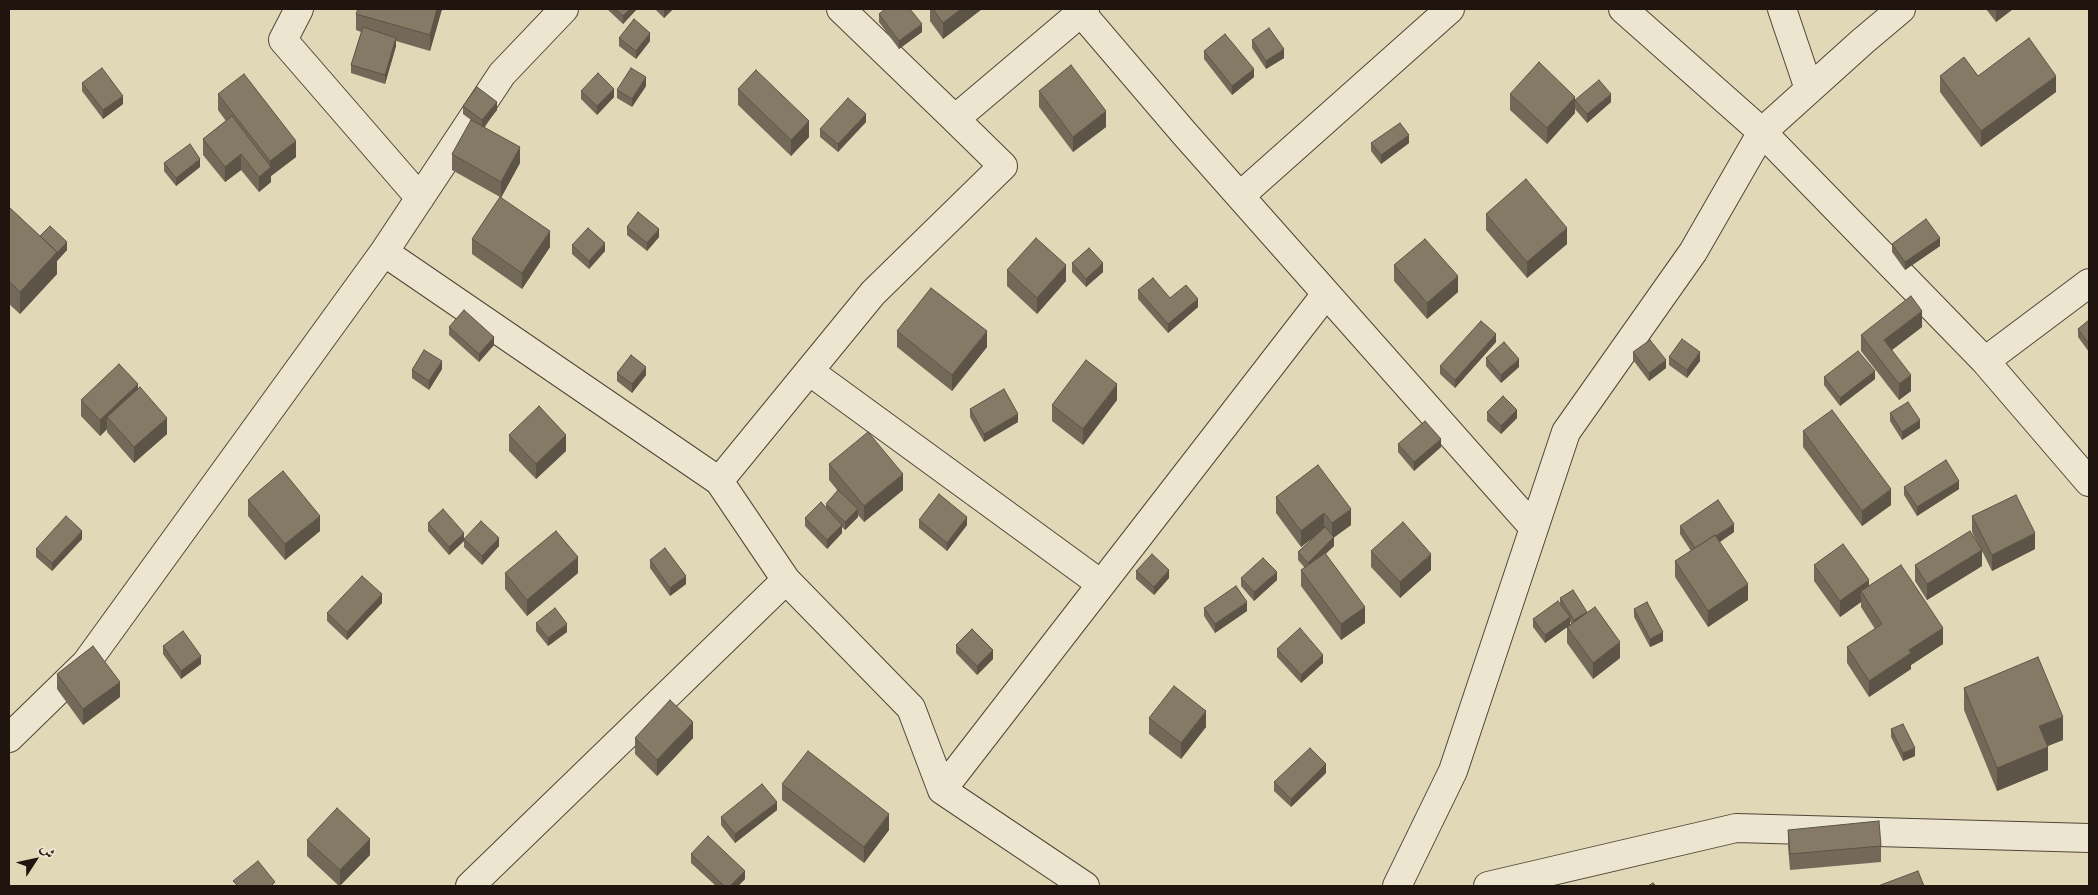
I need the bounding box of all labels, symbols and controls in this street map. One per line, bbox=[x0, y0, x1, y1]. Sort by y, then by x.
north arrow bbox=[10, 835, 60, 885]
text: ش bbox=[37, 841, 59, 862]

